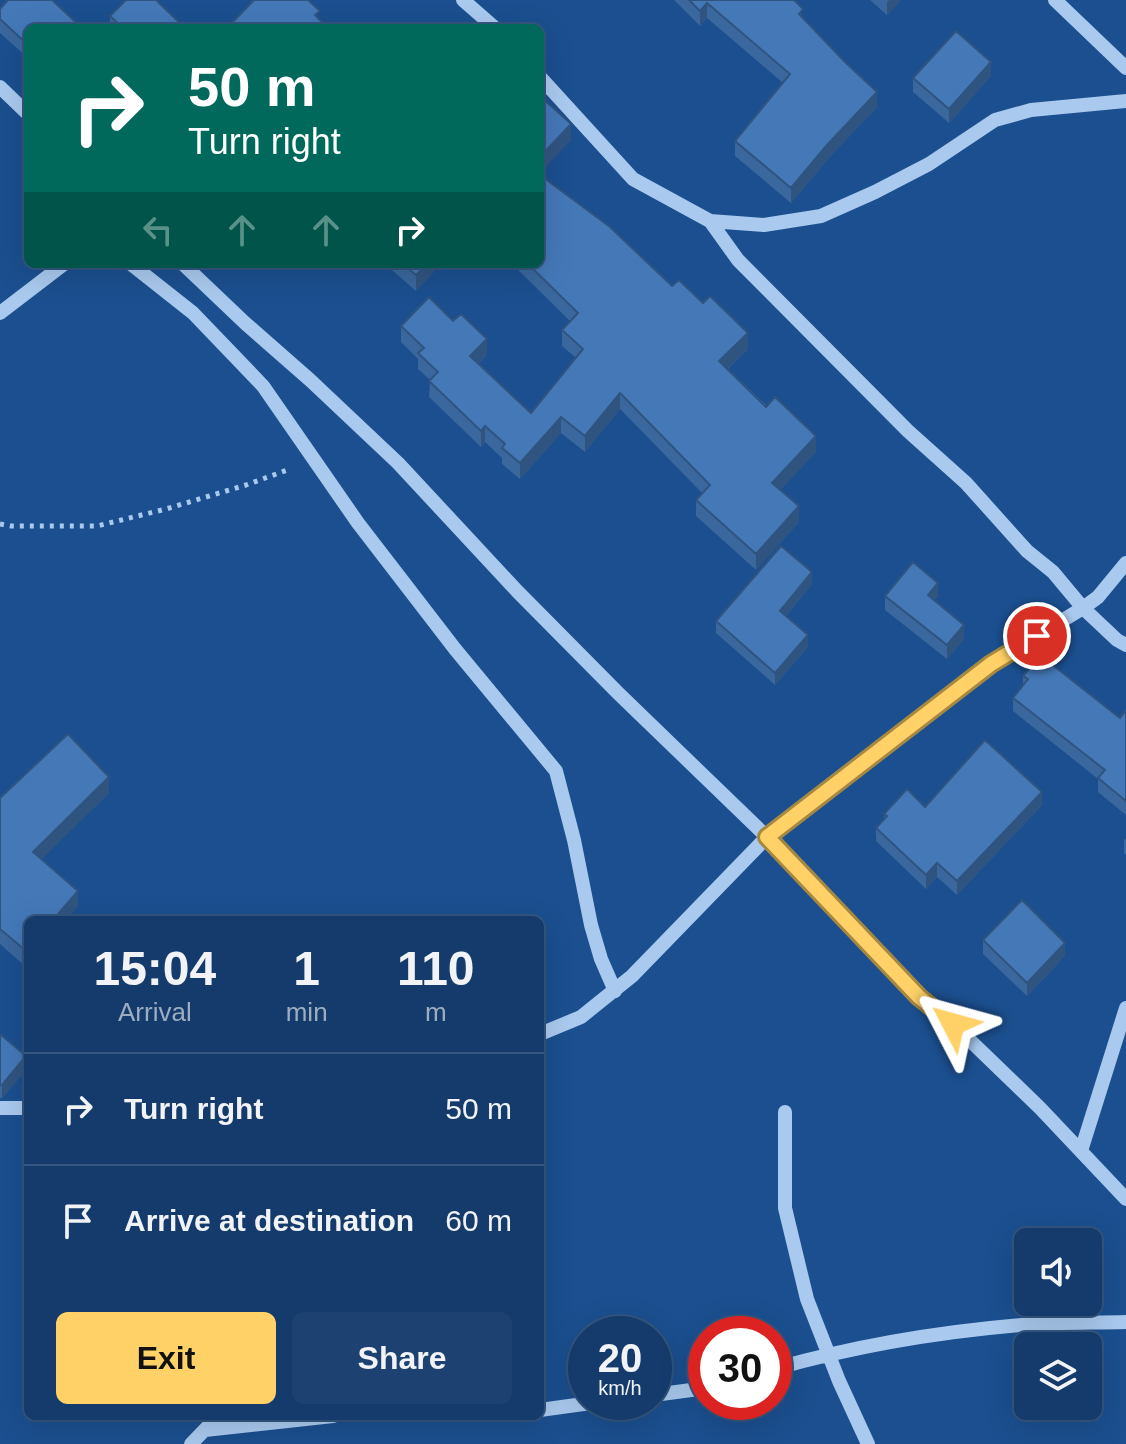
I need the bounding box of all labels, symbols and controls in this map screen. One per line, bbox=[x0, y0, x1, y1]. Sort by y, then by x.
text: 50 m bbox=[188, 55, 316, 118]
icon: right bbox=[56, 56, 160, 160]
text: Turn right bbox=[188, 121, 341, 162]
icon: left bbox=[136, 208, 180, 252]
icon: ahead bbox=[220, 208, 264, 252]
icon: ahead bbox=[304, 208, 348, 252]
icon: right bbox=[388, 208, 432, 252]
pin bbox=[1003, 602, 1071, 670]
icon: arrive bbox=[1015, 614, 1059, 658]
text: 15:04 bbox=[93, 942, 216, 995]
text: 1 bbox=[293, 942, 320, 995]
text: 110 bbox=[397, 942, 475, 995]
position arrow bbox=[911, 982, 995, 1066]
text: Arrival bbox=[118, 997, 192, 1027]
text: min bbox=[286, 997, 328, 1027]
text: m bbox=[425, 997, 447, 1027]
icon: right bbox=[56, 1087, 100, 1131]
text: Turn right bbox=[124, 1092, 263, 1125]
text: 50 m bbox=[445, 1092, 512, 1125]
icon: arrive bbox=[56, 1199, 100, 1243]
text: Arrive at destination bbox=[124, 1204, 414, 1237]
text: 60 m bbox=[445, 1204, 512, 1237]
map controls bbox=[1014, 1228, 1102, 1420]
button: sound bbox=[1014, 1228, 1102, 1316]
button: Exit bbox=[56, 1312, 276, 1404]
button: Share bbox=[292, 1312, 512, 1404]
speed limit sign: 30 bbox=[688, 1316, 792, 1420]
button: layers bbox=[1014, 1332, 1102, 1420]
text: 20 bbox=[598, 1336, 642, 1380]
text: km/h bbox=[598, 1377, 642, 1399]

